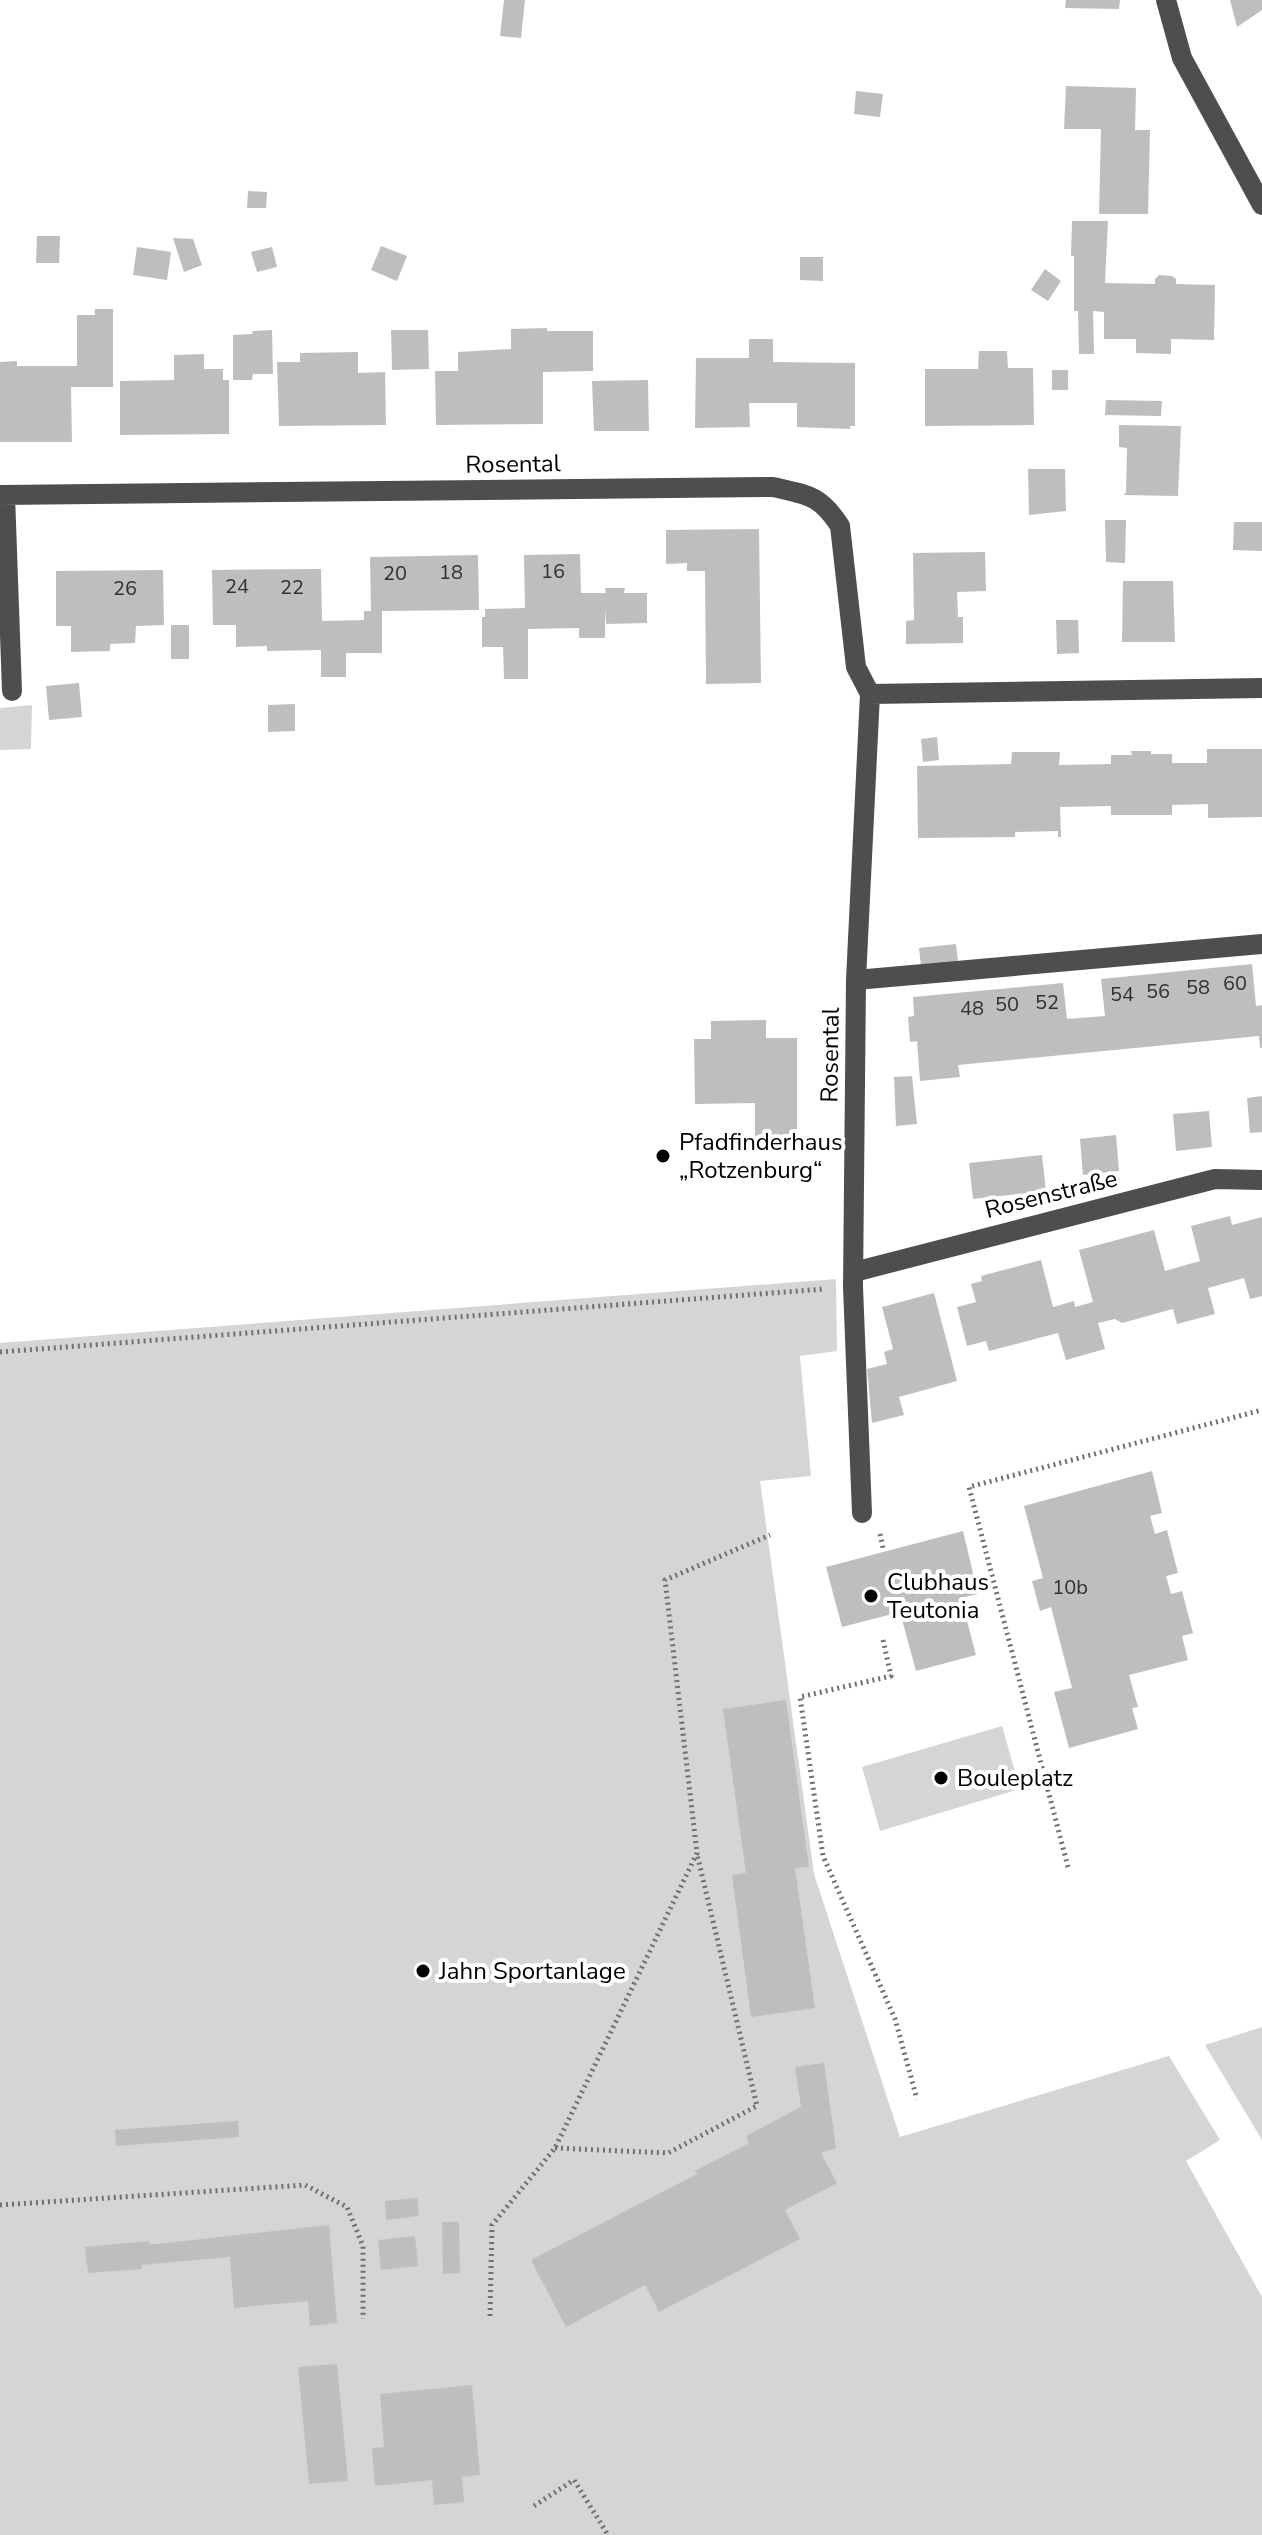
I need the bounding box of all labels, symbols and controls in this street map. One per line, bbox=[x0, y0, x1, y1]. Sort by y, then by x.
street label: Rosental bbox=[465, 447, 561, 481]
house number: 16 bbox=[541, 558, 565, 585]
house number: 18 bbox=[439, 559, 463, 586]
house number: 20 bbox=[383, 560, 407, 587]
house number: 24 bbox=[225, 573, 249, 600]
house number: 22 bbox=[280, 574, 304, 601]
house number: 26 bbox=[113, 575, 137, 602]
house number: 60 bbox=[1223, 970, 1247, 997]
house number: 58 bbox=[1186, 974, 1210, 1001]
house number: 56 bbox=[1146, 978, 1170, 1005]
house number: 54 bbox=[1110, 981, 1134, 1008]
house number: 52 bbox=[1035, 989, 1059, 1016]
house number: 50 bbox=[995, 991, 1019, 1018]
house number: 48 bbox=[960, 995, 984, 1022]
street label: Rosental bbox=[813, 1007, 847, 1103]
place label: Pfadfinderhaus „Rotzenburg“ bbox=[679, 1126, 843, 1186]
marker: Pfadfinderhaus „Rotzenburg“ bbox=[654, 1147, 672, 1165]
street label: Rosenstraße bbox=[981, 1162, 1121, 1226]
place label: Clubhaus Teutonia bbox=[887, 1566, 989, 1626]
house number: 10b bbox=[1052, 1574, 1088, 1601]
marker: Clubhaus Teutonia bbox=[862, 1587, 880, 1605]
place label: Bouleplatz bbox=[957, 1762, 1073, 1794]
marker: Bouleplatz bbox=[932, 1769, 950, 1787]
place label: Jahn Sportanlage bbox=[438, 1955, 626, 1987]
marker: Jahn Sportanlage bbox=[414, 1962, 432, 1980]

